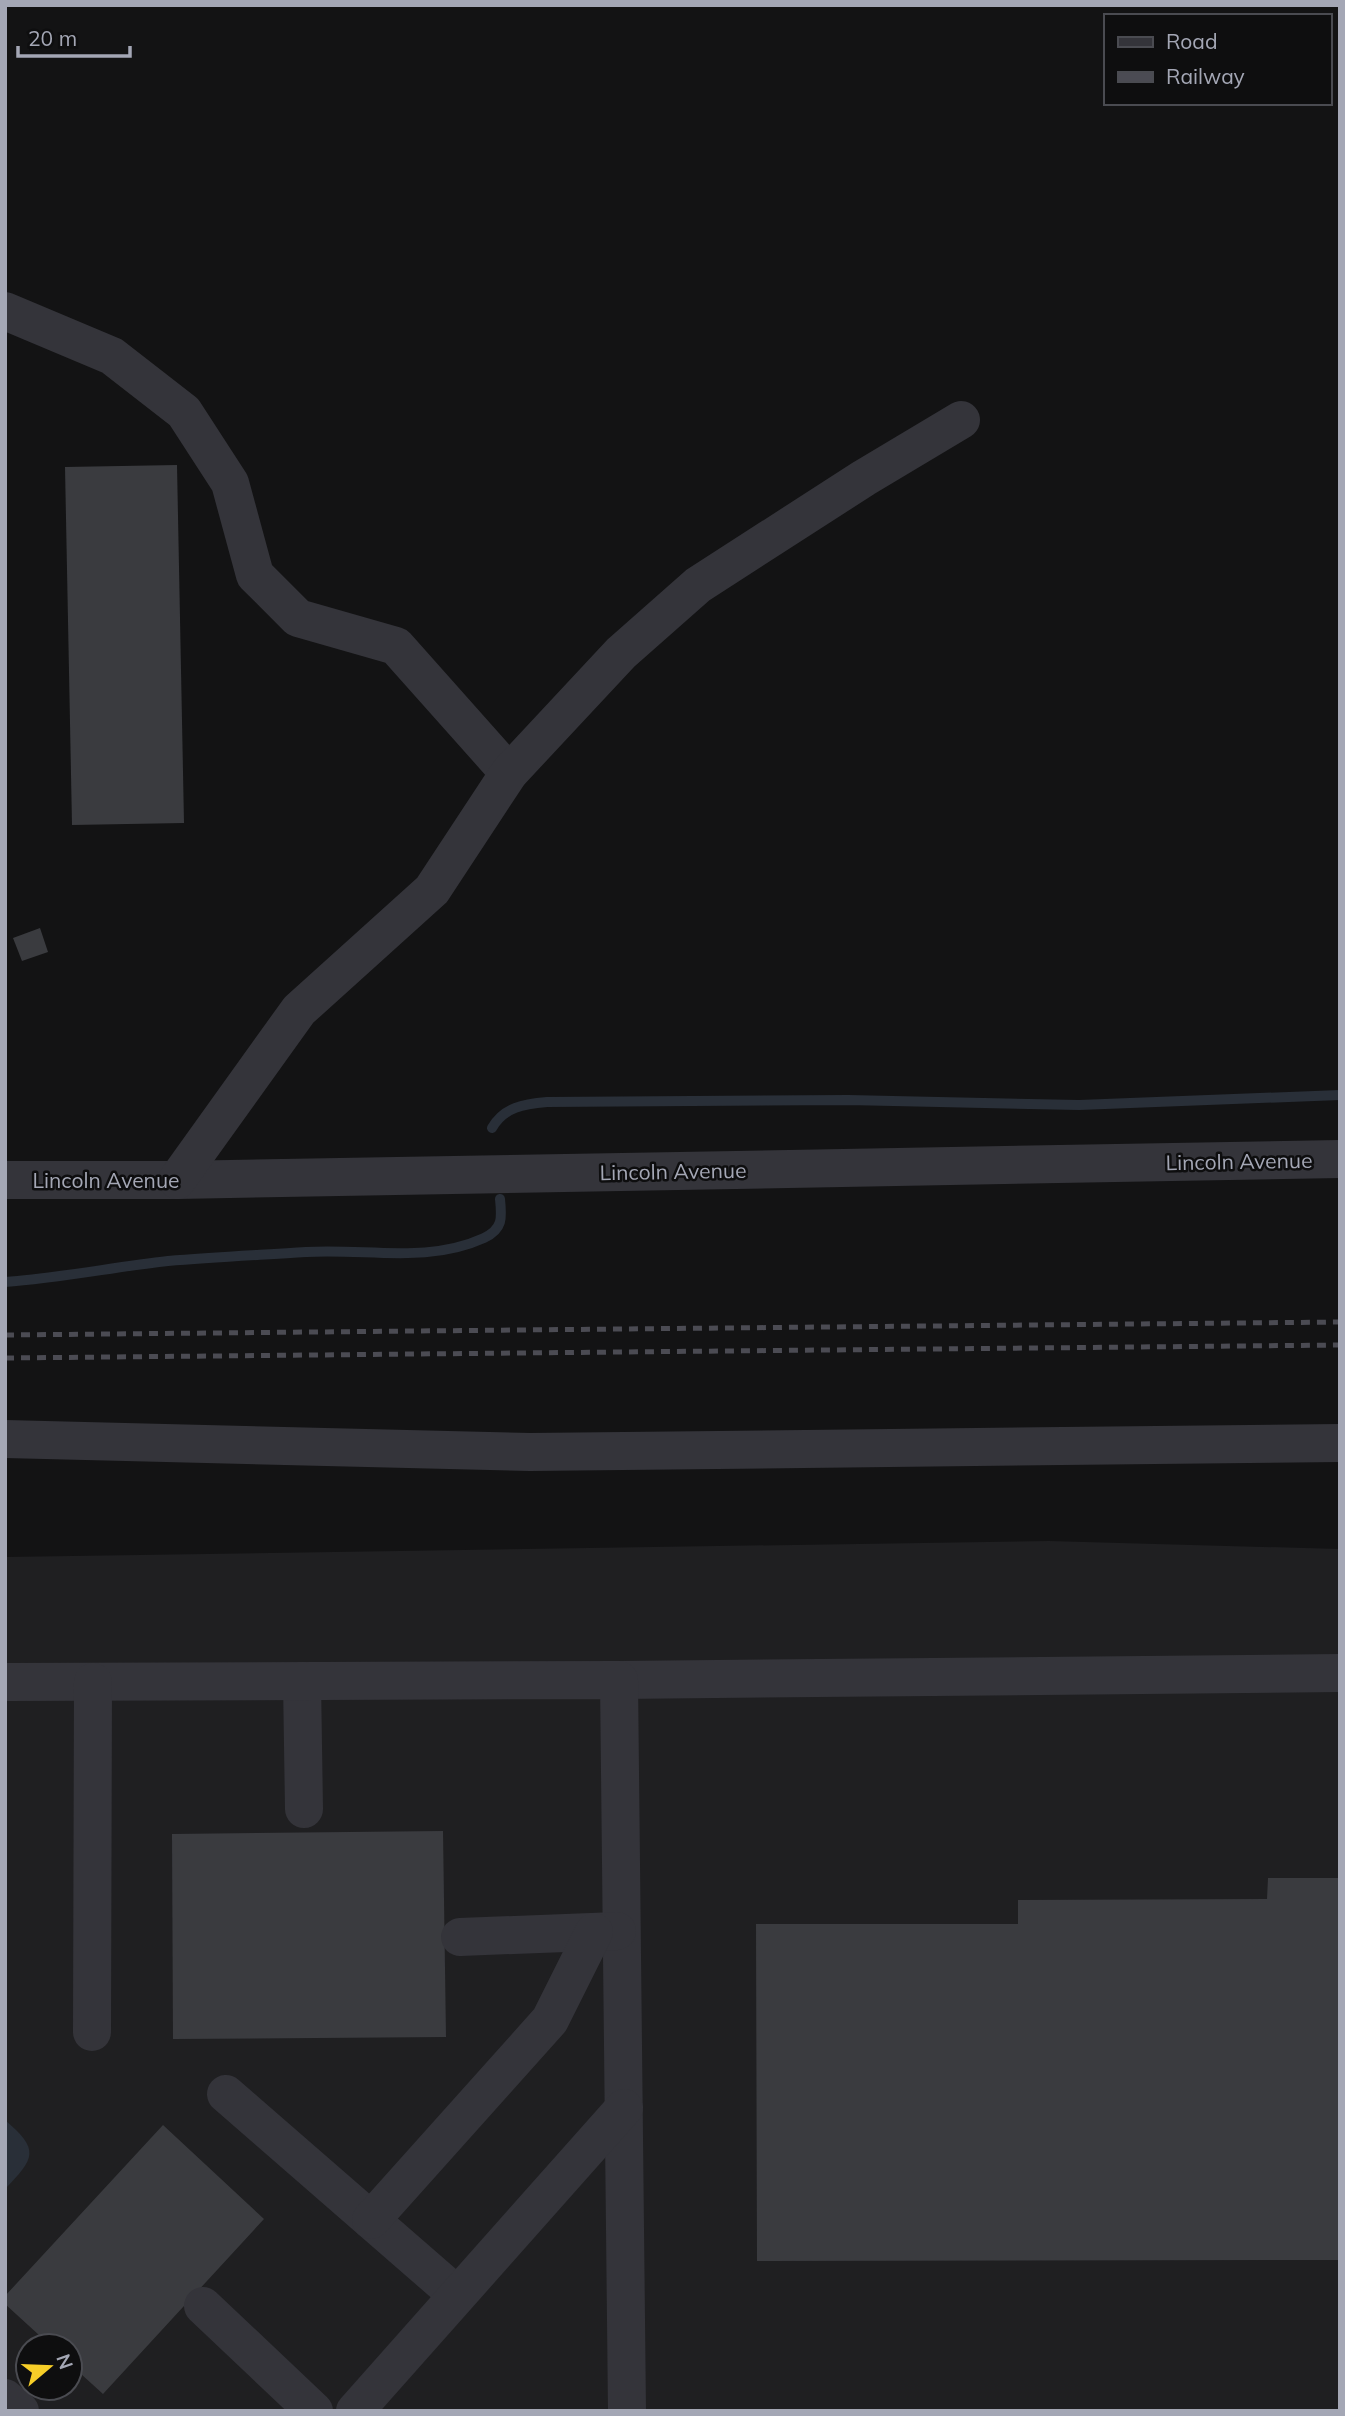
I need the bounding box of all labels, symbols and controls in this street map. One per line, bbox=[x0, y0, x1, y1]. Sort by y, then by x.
scale bar bbox=[18, 14, 130, 58]
legend bbox=[1104, 14, 1331, 105]
text: 20 m bbox=[28, 25, 77, 51]
text: Road bbox=[1166, 28, 1217, 54]
text: Railway bbox=[1166, 63, 1245, 89]
street label: Lincoln Avenue bbox=[1165, 1147, 1313, 1175]
street label: Lincoln Avenue bbox=[599, 1157, 747, 1185]
street label: Lincoln Avenue bbox=[33, 1167, 179, 1193]
north arrow bbox=[14, 2332, 84, 2402]
text: N bbox=[51, 2351, 79, 2372]

